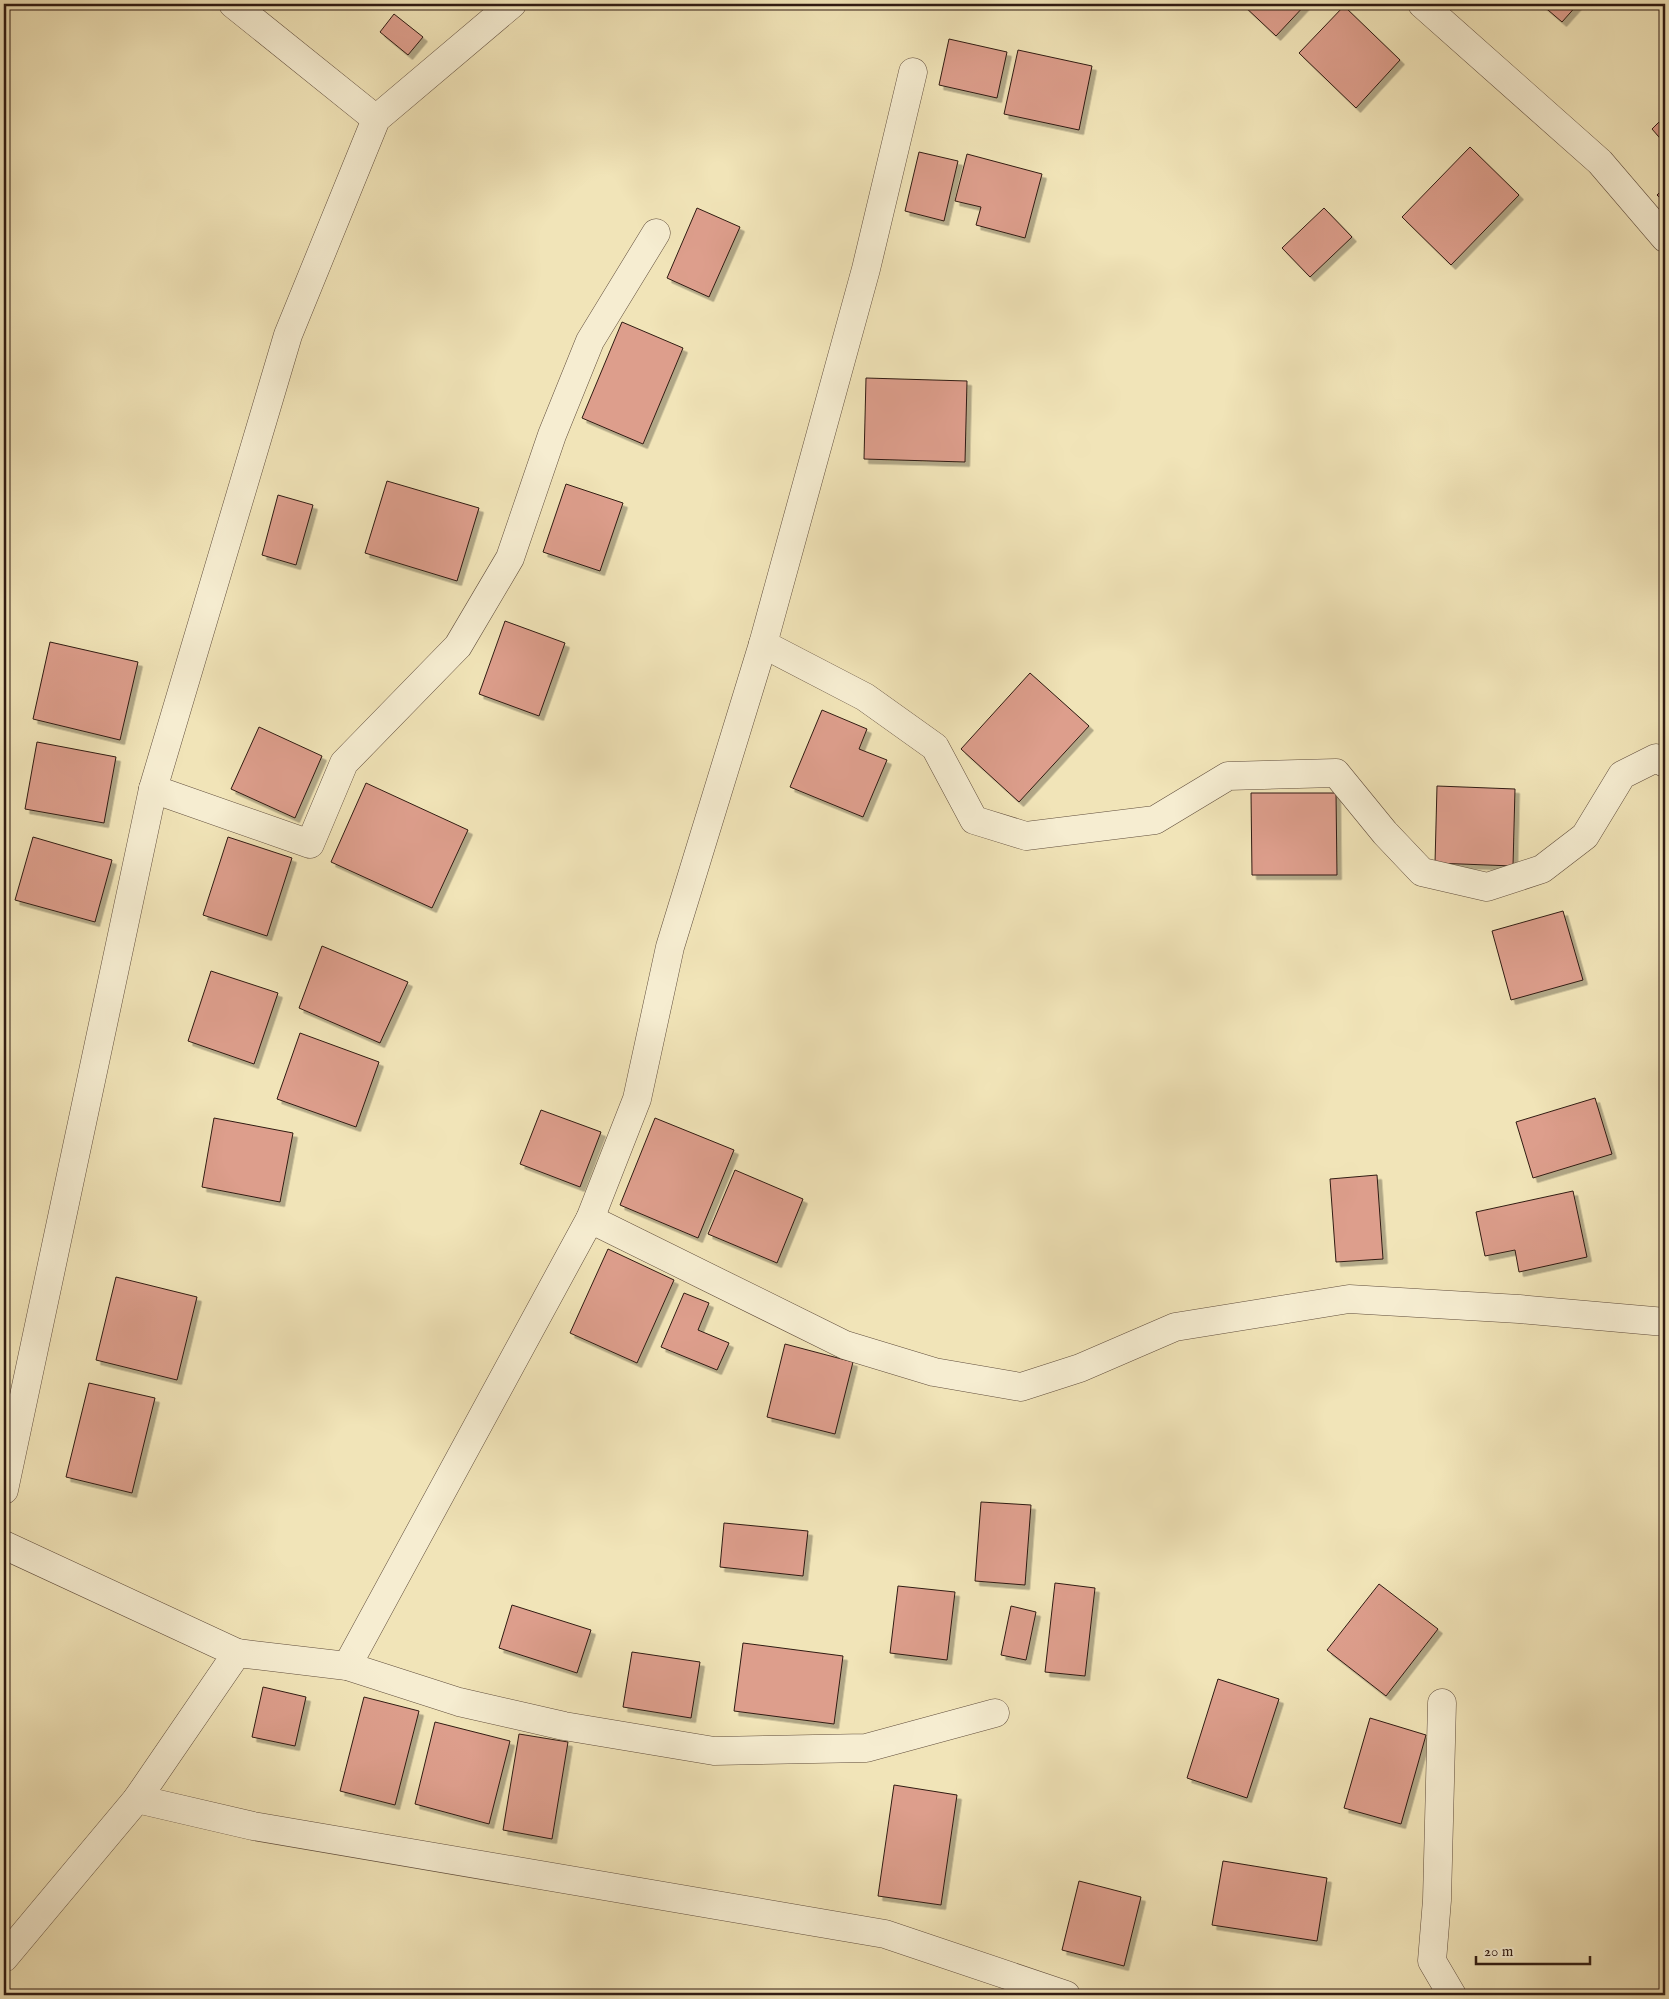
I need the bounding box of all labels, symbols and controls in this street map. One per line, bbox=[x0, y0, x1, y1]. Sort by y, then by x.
scale bar bbox=[1476, 1934, 1590, 1966]
text: 20 m bbox=[1484, 1942, 1514, 1961]

